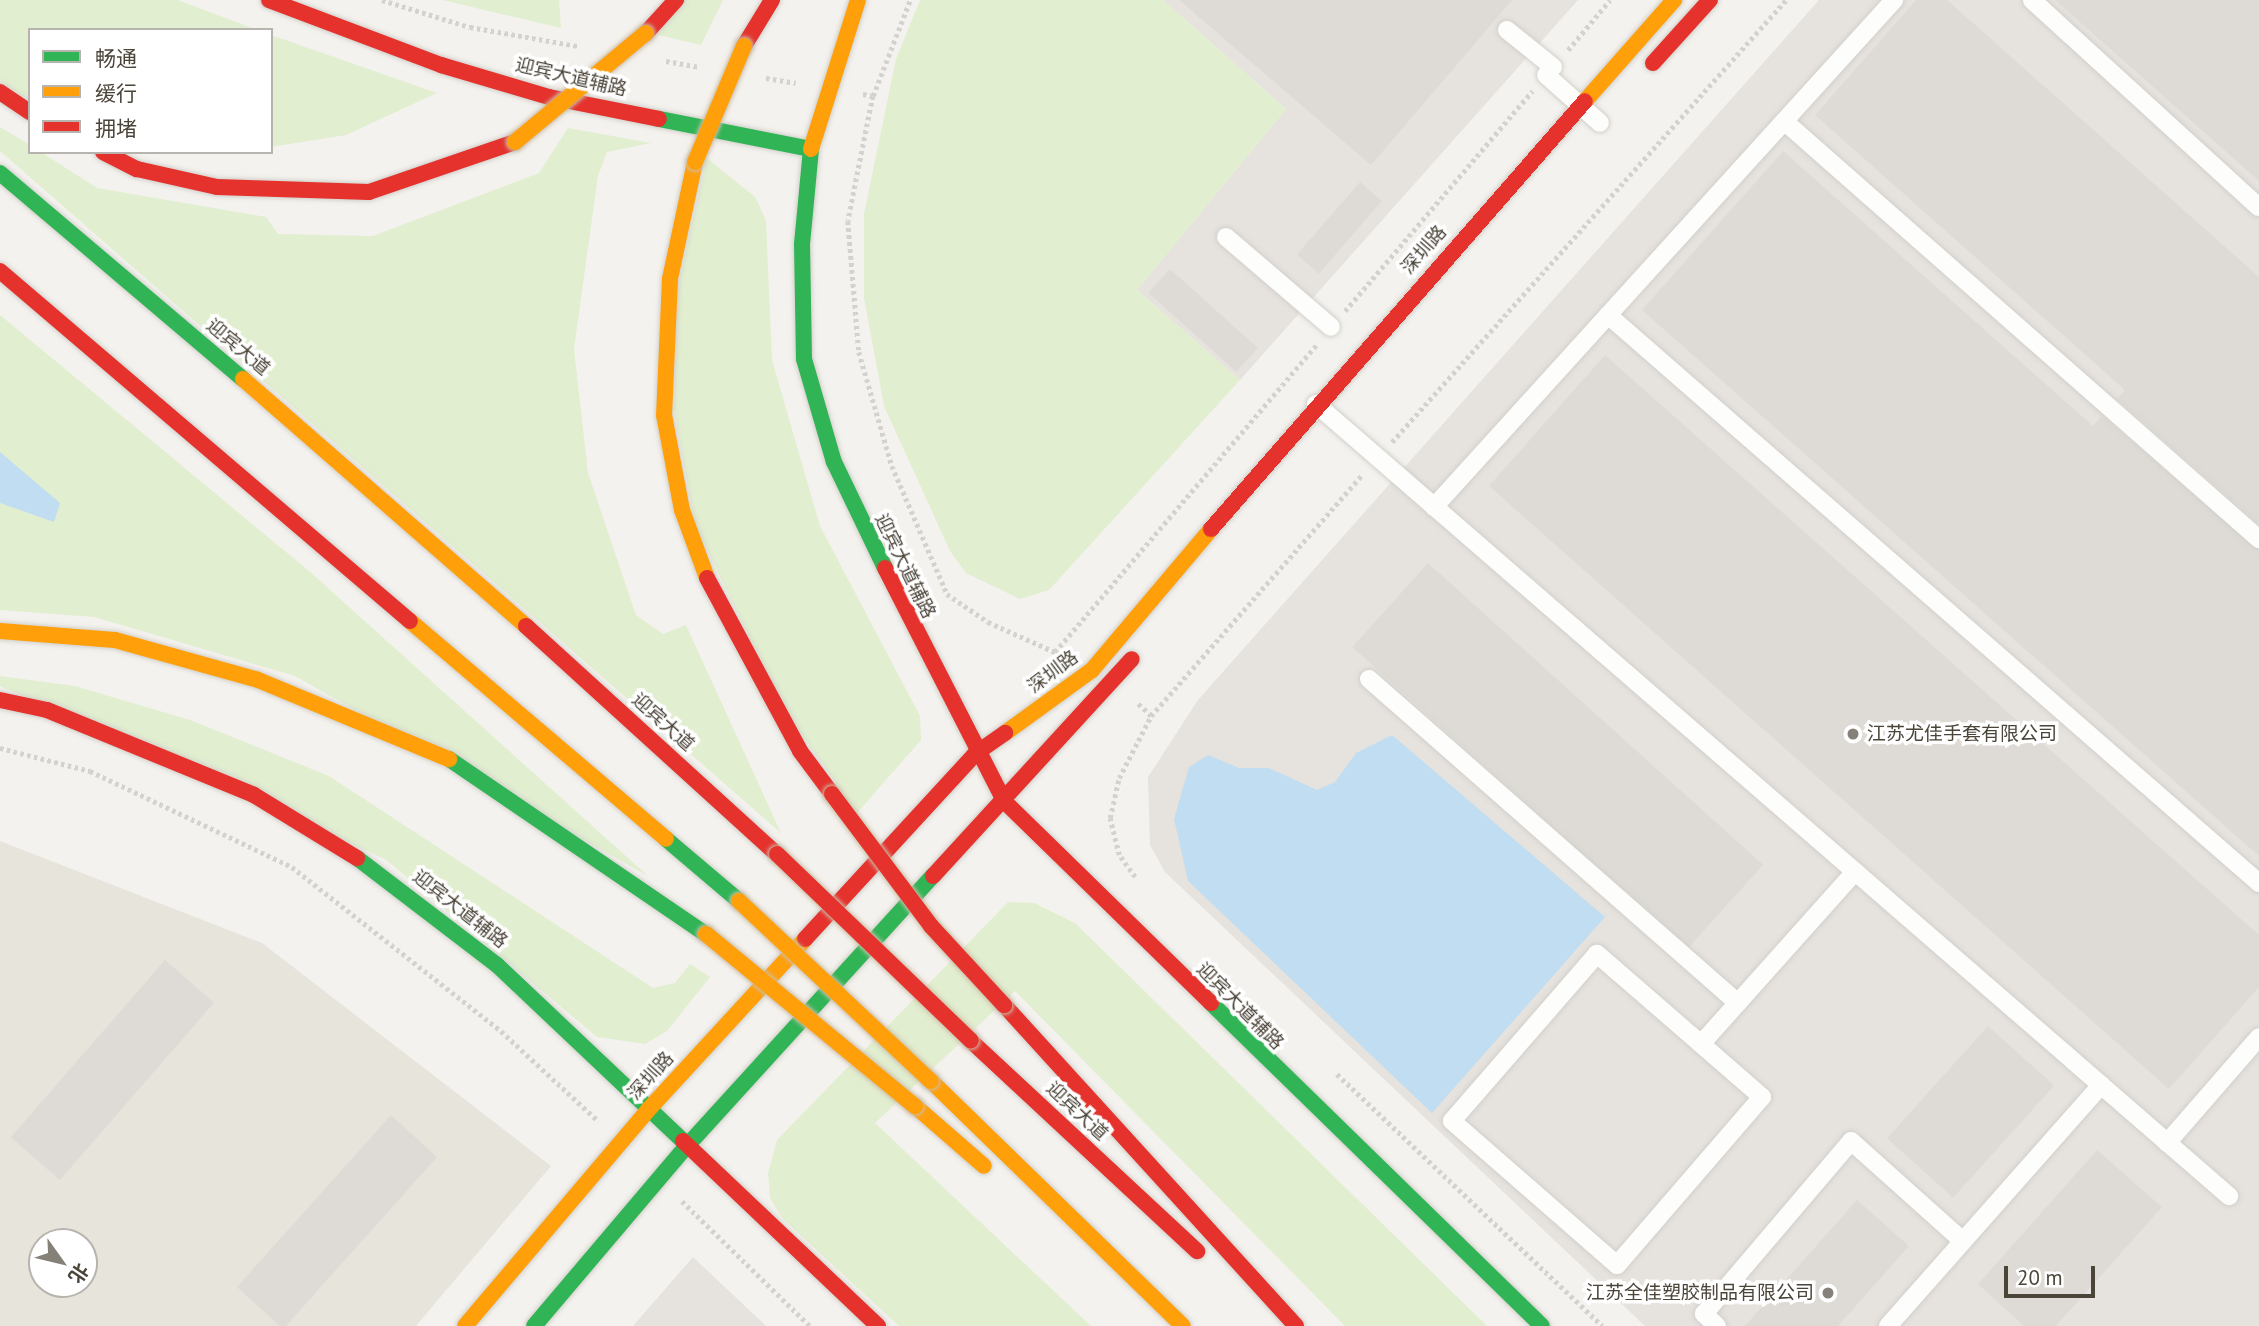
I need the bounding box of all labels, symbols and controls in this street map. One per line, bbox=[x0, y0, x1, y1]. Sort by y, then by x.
legend bbox=[28, 28, 273, 154]
text: 畅通 bbox=[95, 45, 137, 72]
street label: 迎宾大道辅路 bbox=[513, 53, 629, 101]
text: 缓行 bbox=[95, 80, 137, 107]
text: 拥堵 bbox=[95, 115, 137, 142]
street label: 深圳路 bbox=[1397, 221, 1451, 279]
street label: 迎宾大道 bbox=[202, 314, 274, 380]
street label: 迎宾大道辅路 bbox=[870, 510, 940, 622]
street label: 深圳路 bbox=[1023, 646, 1083, 698]
street label: 迎宾大道 bbox=[627, 688, 699, 756]
place label: 江苏尤佳手套有限公司 bbox=[1867, 723, 2057, 745]
marker: 江苏尤佳手套有限公司 bbox=[1845, 726, 1861, 742]
street label: 迎宾大道辅路 bbox=[408, 865, 512, 953]
street label: 迎宾大道辅路 bbox=[1192, 958, 1288, 1054]
street label: 深圳路 bbox=[623, 1047, 679, 1105]
street label: 迎宾大道 bbox=[1041, 1077, 1113, 1145]
north arrow bbox=[28, 1228, 98, 1298]
scale bar bbox=[2007, 1252, 2098, 1296]
text: 北 bbox=[63, 1259, 94, 1288]
text: 20 m bbox=[2017, 1264, 2063, 1291]
place label: 江苏全佳塑胶制品有限公司 bbox=[1586, 1282, 1814, 1304]
marker: 江苏全佳塑胶制品有限公司 bbox=[1820, 1285, 1836, 1301]

